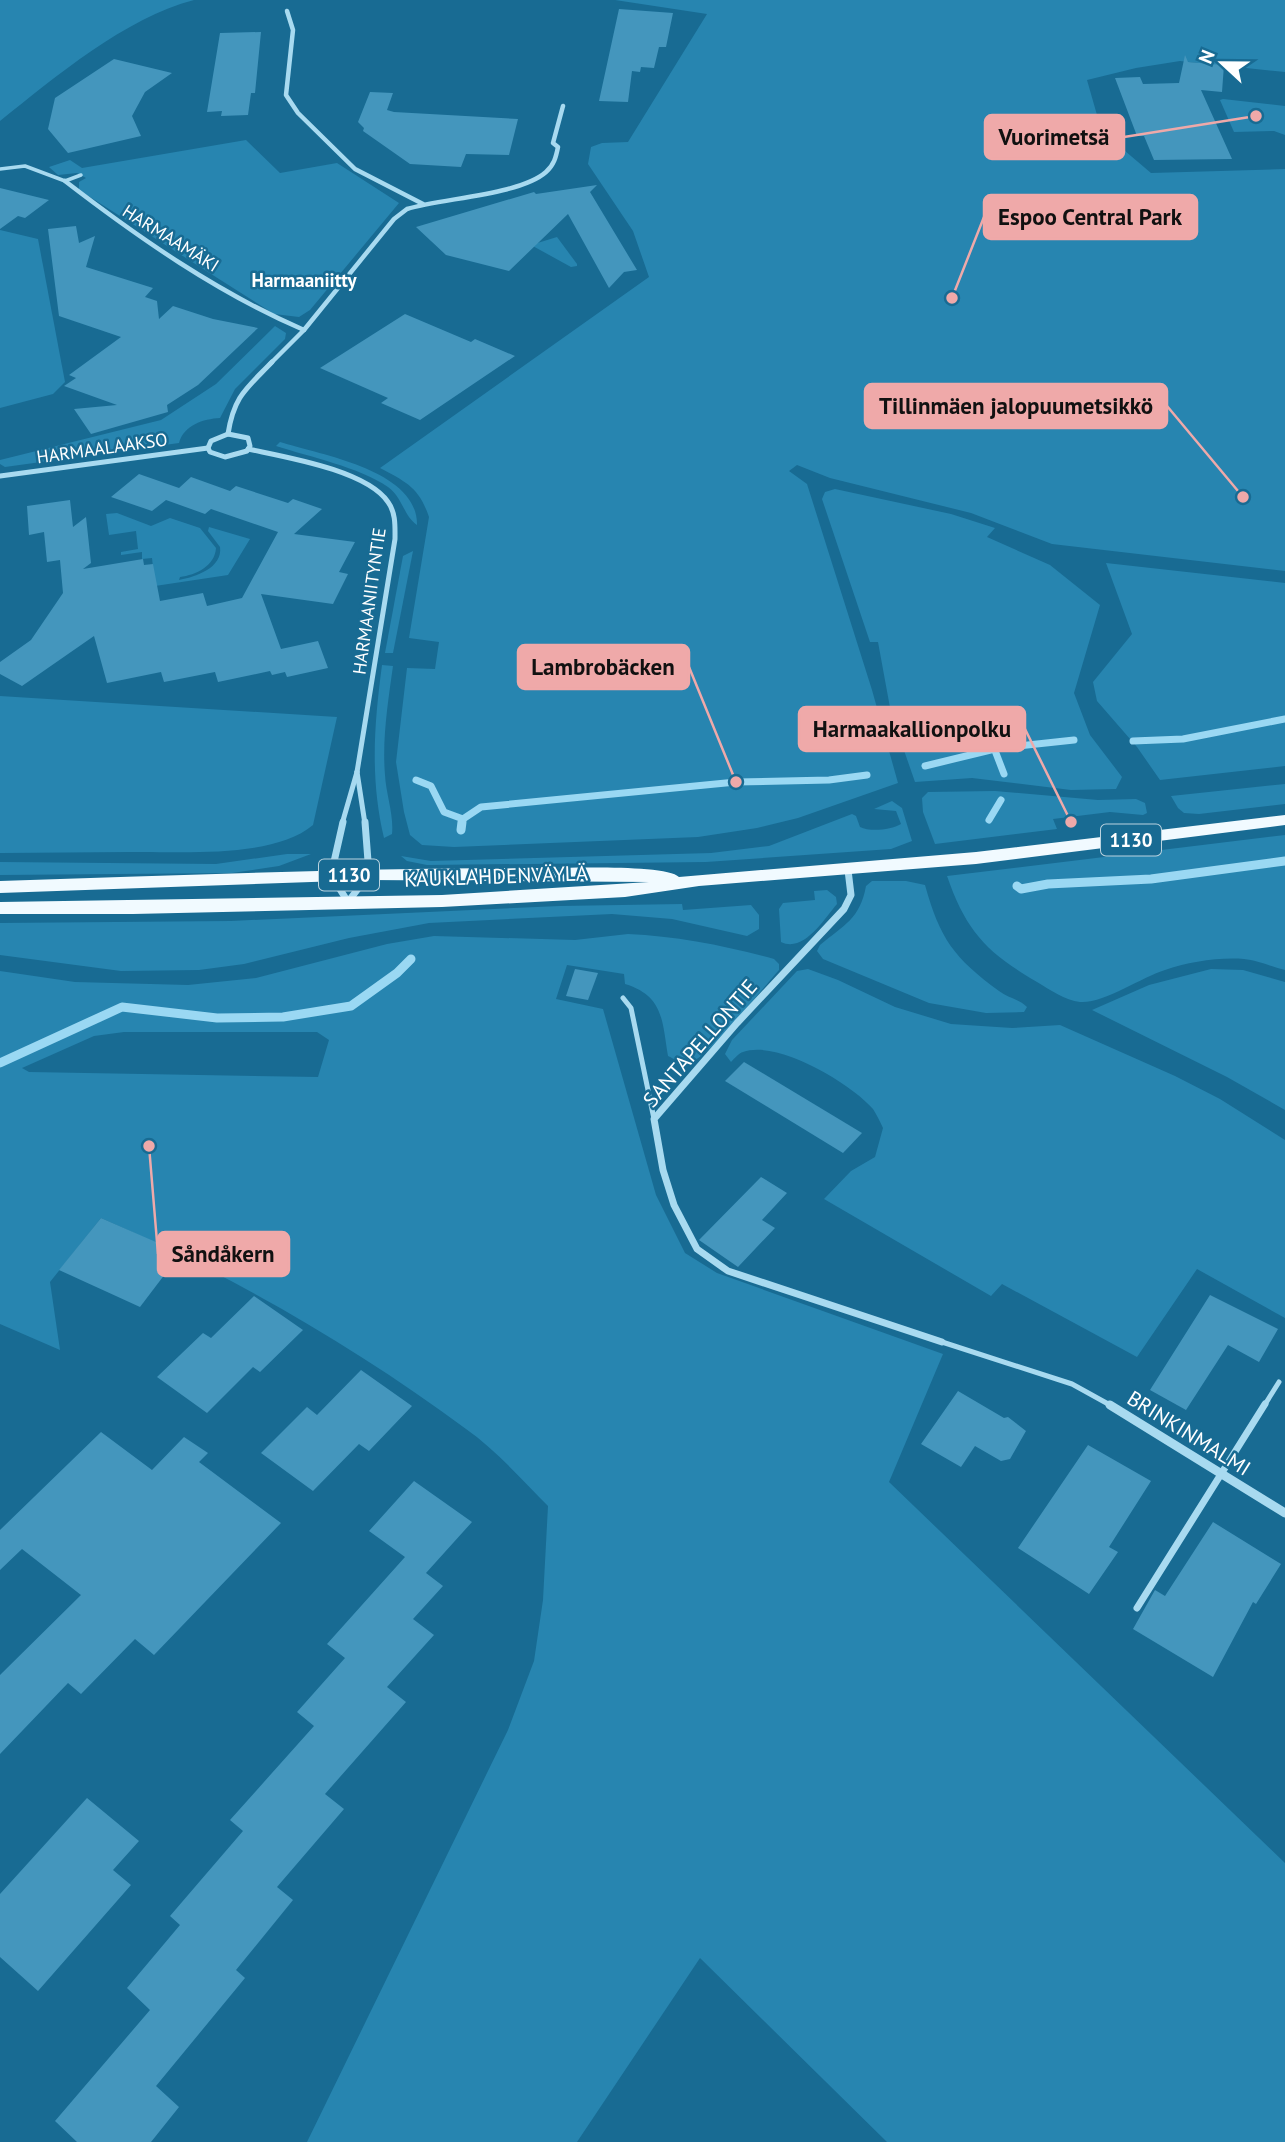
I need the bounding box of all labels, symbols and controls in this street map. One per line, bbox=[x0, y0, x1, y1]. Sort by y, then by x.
north arrow bbox=[1187, 28, 1257, 98]
text: N bbox=[1193, 46, 1220, 67]
callout: Vuorimetsä bbox=[985, 115, 1124, 159]
text: Vuorimetsä bbox=[998, 122, 1109, 151]
callout: Espoo Central Park bbox=[984, 195, 1197, 239]
street label: HARMAAMÄKI bbox=[118, 199, 224, 277]
text: Espoo Central Park bbox=[998, 202, 1183, 231]
district label: Harmaaniitty bbox=[252, 268, 357, 292]
callout: Tillinmäen jalopuumetsikkö bbox=[865, 384, 1167, 428]
text: Tillinmäen jalopuumetsikkö bbox=[879, 391, 1153, 420]
street label: HARMAALAAKSO bbox=[35, 427, 169, 469]
street label: HARMAANIITYNTIE bbox=[347, 526, 391, 676]
callout: Lambrobäcken bbox=[518, 645, 689, 689]
text: Lambrobäcken bbox=[531, 652, 675, 681]
callout: Harmaakallionpolku bbox=[799, 707, 1025, 751]
text: Harmaakallionpolku bbox=[813, 714, 1011, 743]
road number: 1130 bbox=[1101, 824, 1161, 856]
street label: KAUKLAHDENVÄYLÄ bbox=[403, 859, 589, 893]
road number: 1130 bbox=[319, 860, 379, 890]
street label: SANTAPELLONTIE bbox=[637, 973, 763, 1113]
callout: Såndåkern bbox=[158, 1232, 289, 1276]
text: Såndåkern bbox=[171, 1239, 275, 1268]
street label: BRINKINMALMI bbox=[1122, 1384, 1256, 1482]

